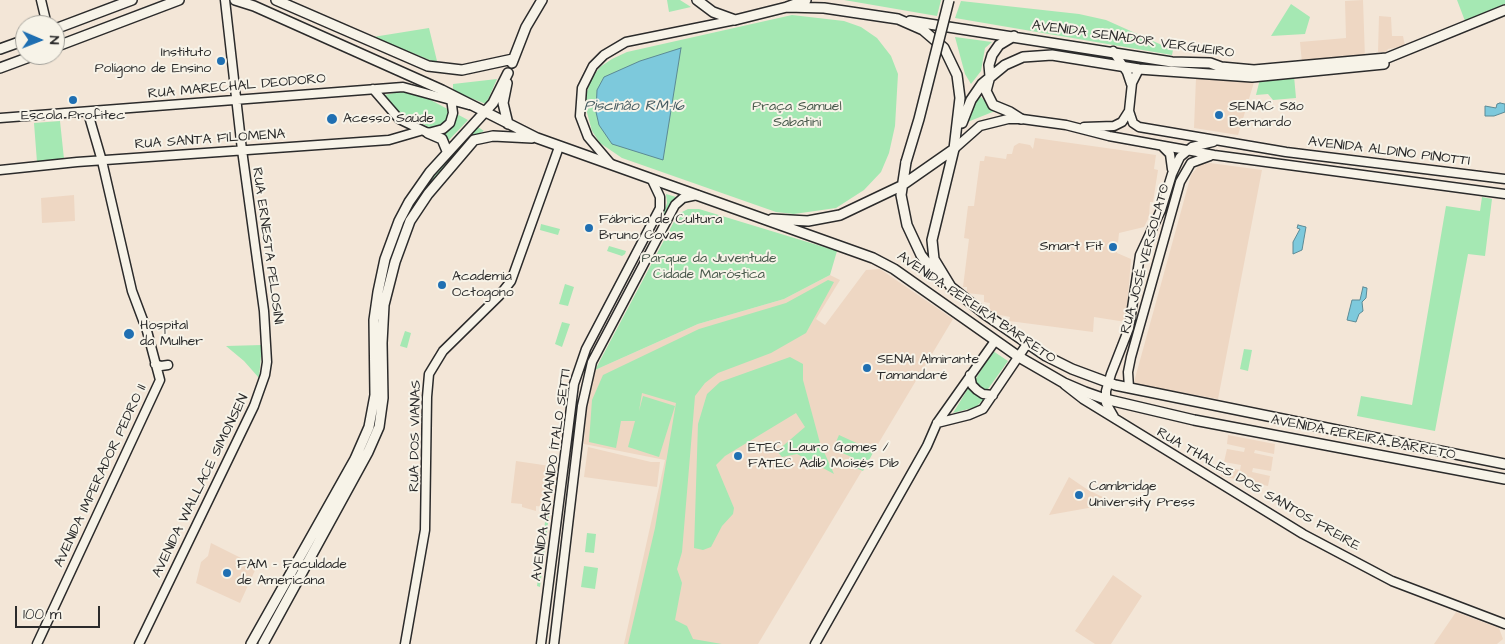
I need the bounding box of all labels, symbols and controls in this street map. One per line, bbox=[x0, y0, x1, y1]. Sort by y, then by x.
north arrow bbox=[15, 15, 65, 65]
street label: AVENIDA SENADOR VERGUEIRO bbox=[1031, 17, 1235, 63]
text: N bbox=[44, 36, 64, 45]
place label: Instituto Polígono de Ensino bbox=[95, 45, 211, 78]
marker: Instituto Polígono de Ensino bbox=[215, 55, 227, 67]
street label: RUA MARECHAL DEODORO bbox=[147, 71, 327, 103]
marker: Escola Profitec bbox=[67, 94, 79, 106]
water label: Piscinão RM-16 bbox=[584, 98, 684, 116]
park label: Praça Samuel Sabatini bbox=[752, 99, 842, 132]
place label: SENAC São Bernardo bbox=[1229, 99, 1304, 132]
place label: Escola Profitec bbox=[21, 108, 125, 124]
marker: SENAC São Bernardo bbox=[1213, 109, 1225, 121]
place label: Acesso Saúde bbox=[343, 111, 434, 127]
marker: Acesso Saúde bbox=[325, 112, 339, 126]
street label: RUA SANTA FILOMENA bbox=[134, 126, 286, 154]
street label: AVENIDA ALDINO PINOTTI bbox=[1307, 134, 1471, 170]
street label: RUA ERNESTA PELOSINI bbox=[248, 166, 286, 326]
street label: RUA JOSÉ VERSOLATO bbox=[1118, 182, 1174, 336]
place label: Fábrica de Cultura Bruno Covas bbox=[599, 212, 722, 244]
marker: Fábrica de Cultura Bruno Covas bbox=[583, 222, 595, 234]
place label: Smart Fit bbox=[1040, 239, 1103, 255]
marker: Smart Fit bbox=[1107, 241, 1119, 253]
street label: AVENIDA PEREIRA BARRETO bbox=[893, 248, 1059, 368]
park label: Parque da Juventude Cidade Maróstica bbox=[641, 251, 777, 284]
place label: Academia Octogono bbox=[452, 269, 514, 302]
marker: Academia Octogono bbox=[436, 279, 448, 291]
place label: Hospital da Mulher bbox=[140, 318, 203, 351]
marker: Hospital da Mulher bbox=[122, 327, 136, 341]
place label: SENAI Almirante Tamandaré bbox=[877, 352, 979, 384]
marker: SENAI Almirante Tamandaré bbox=[861, 362, 873, 374]
street label: AVENIDA ARMANDO ÍTALO SETTI bbox=[529, 368, 575, 582]
street label: RUA DOS VIANAS bbox=[407, 380, 425, 492]
street label: AVENIDA IMPERADOR PEDRO II bbox=[51, 382, 151, 570]
street label: AVENIDA WALLACE SIMONSEN bbox=[149, 392, 253, 580]
street label: AVENIDA PEREIRA BARRETO bbox=[1269, 412, 1457, 464]
street label: RUA THALES DOS SANTOS FREIRE bbox=[1153, 425, 1363, 555]
place label: ETEC Lauro Gomes / FATEC Adib Moisés Dib bbox=[748, 440, 899, 472]
marker: ETEC Lauro Gomes / FATEC Adib Moisés Dib bbox=[732, 450, 744, 462]
place label: Cambridge University Press bbox=[1089, 479, 1195, 512]
marker: Cambridge University Press bbox=[1073, 489, 1085, 501]
place label: FAM - Faculdade de Americana bbox=[237, 557, 347, 590]
marker: FAM - Faculdade de Americana bbox=[221, 567, 233, 579]
scale bar bbox=[18, 596, 102, 628]
text: 100 m bbox=[23, 604, 62, 625]

